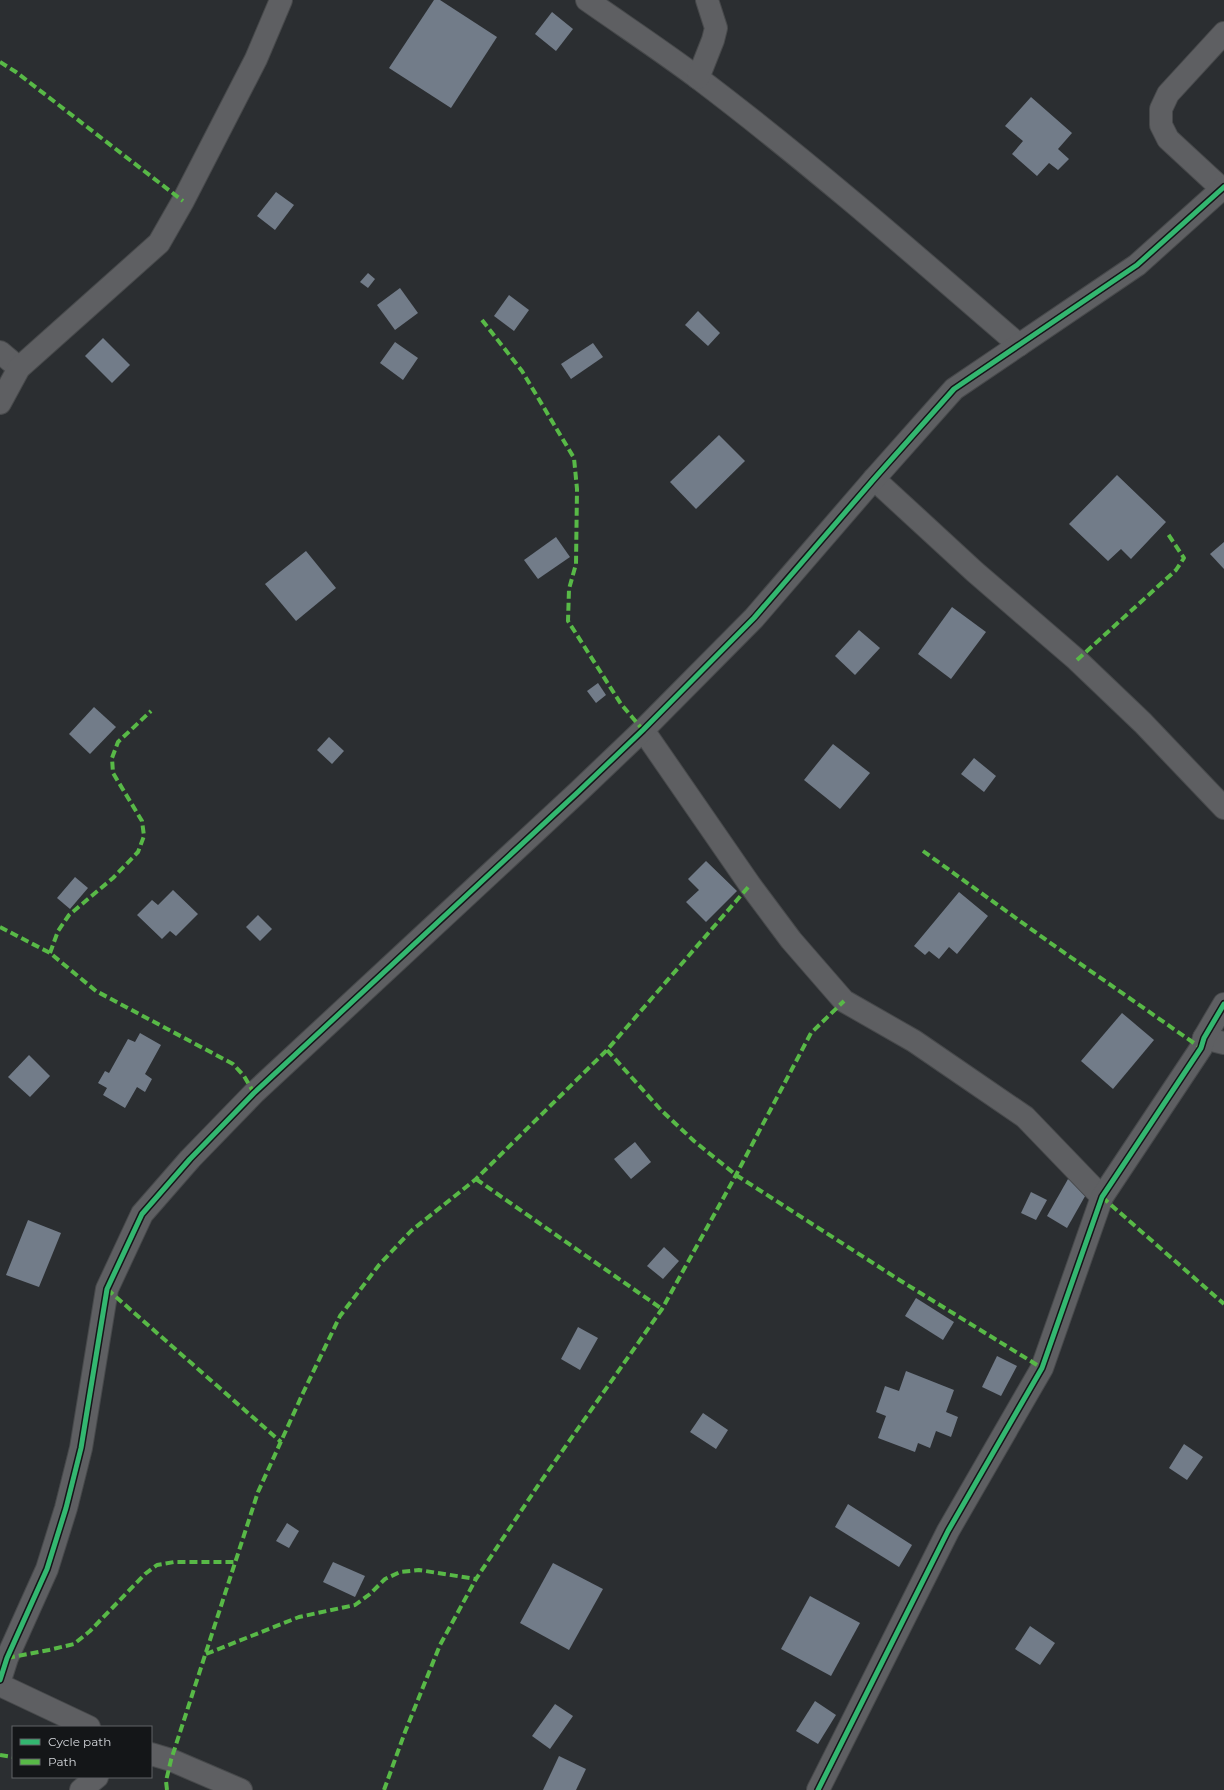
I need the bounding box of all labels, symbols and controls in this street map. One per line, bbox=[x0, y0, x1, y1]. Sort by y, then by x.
legend bbox=[12, 1726, 152, 1778]
text: Cycle path bbox=[48, 1734, 111, 1749]
text: Path bbox=[48, 1754, 77, 1769]

